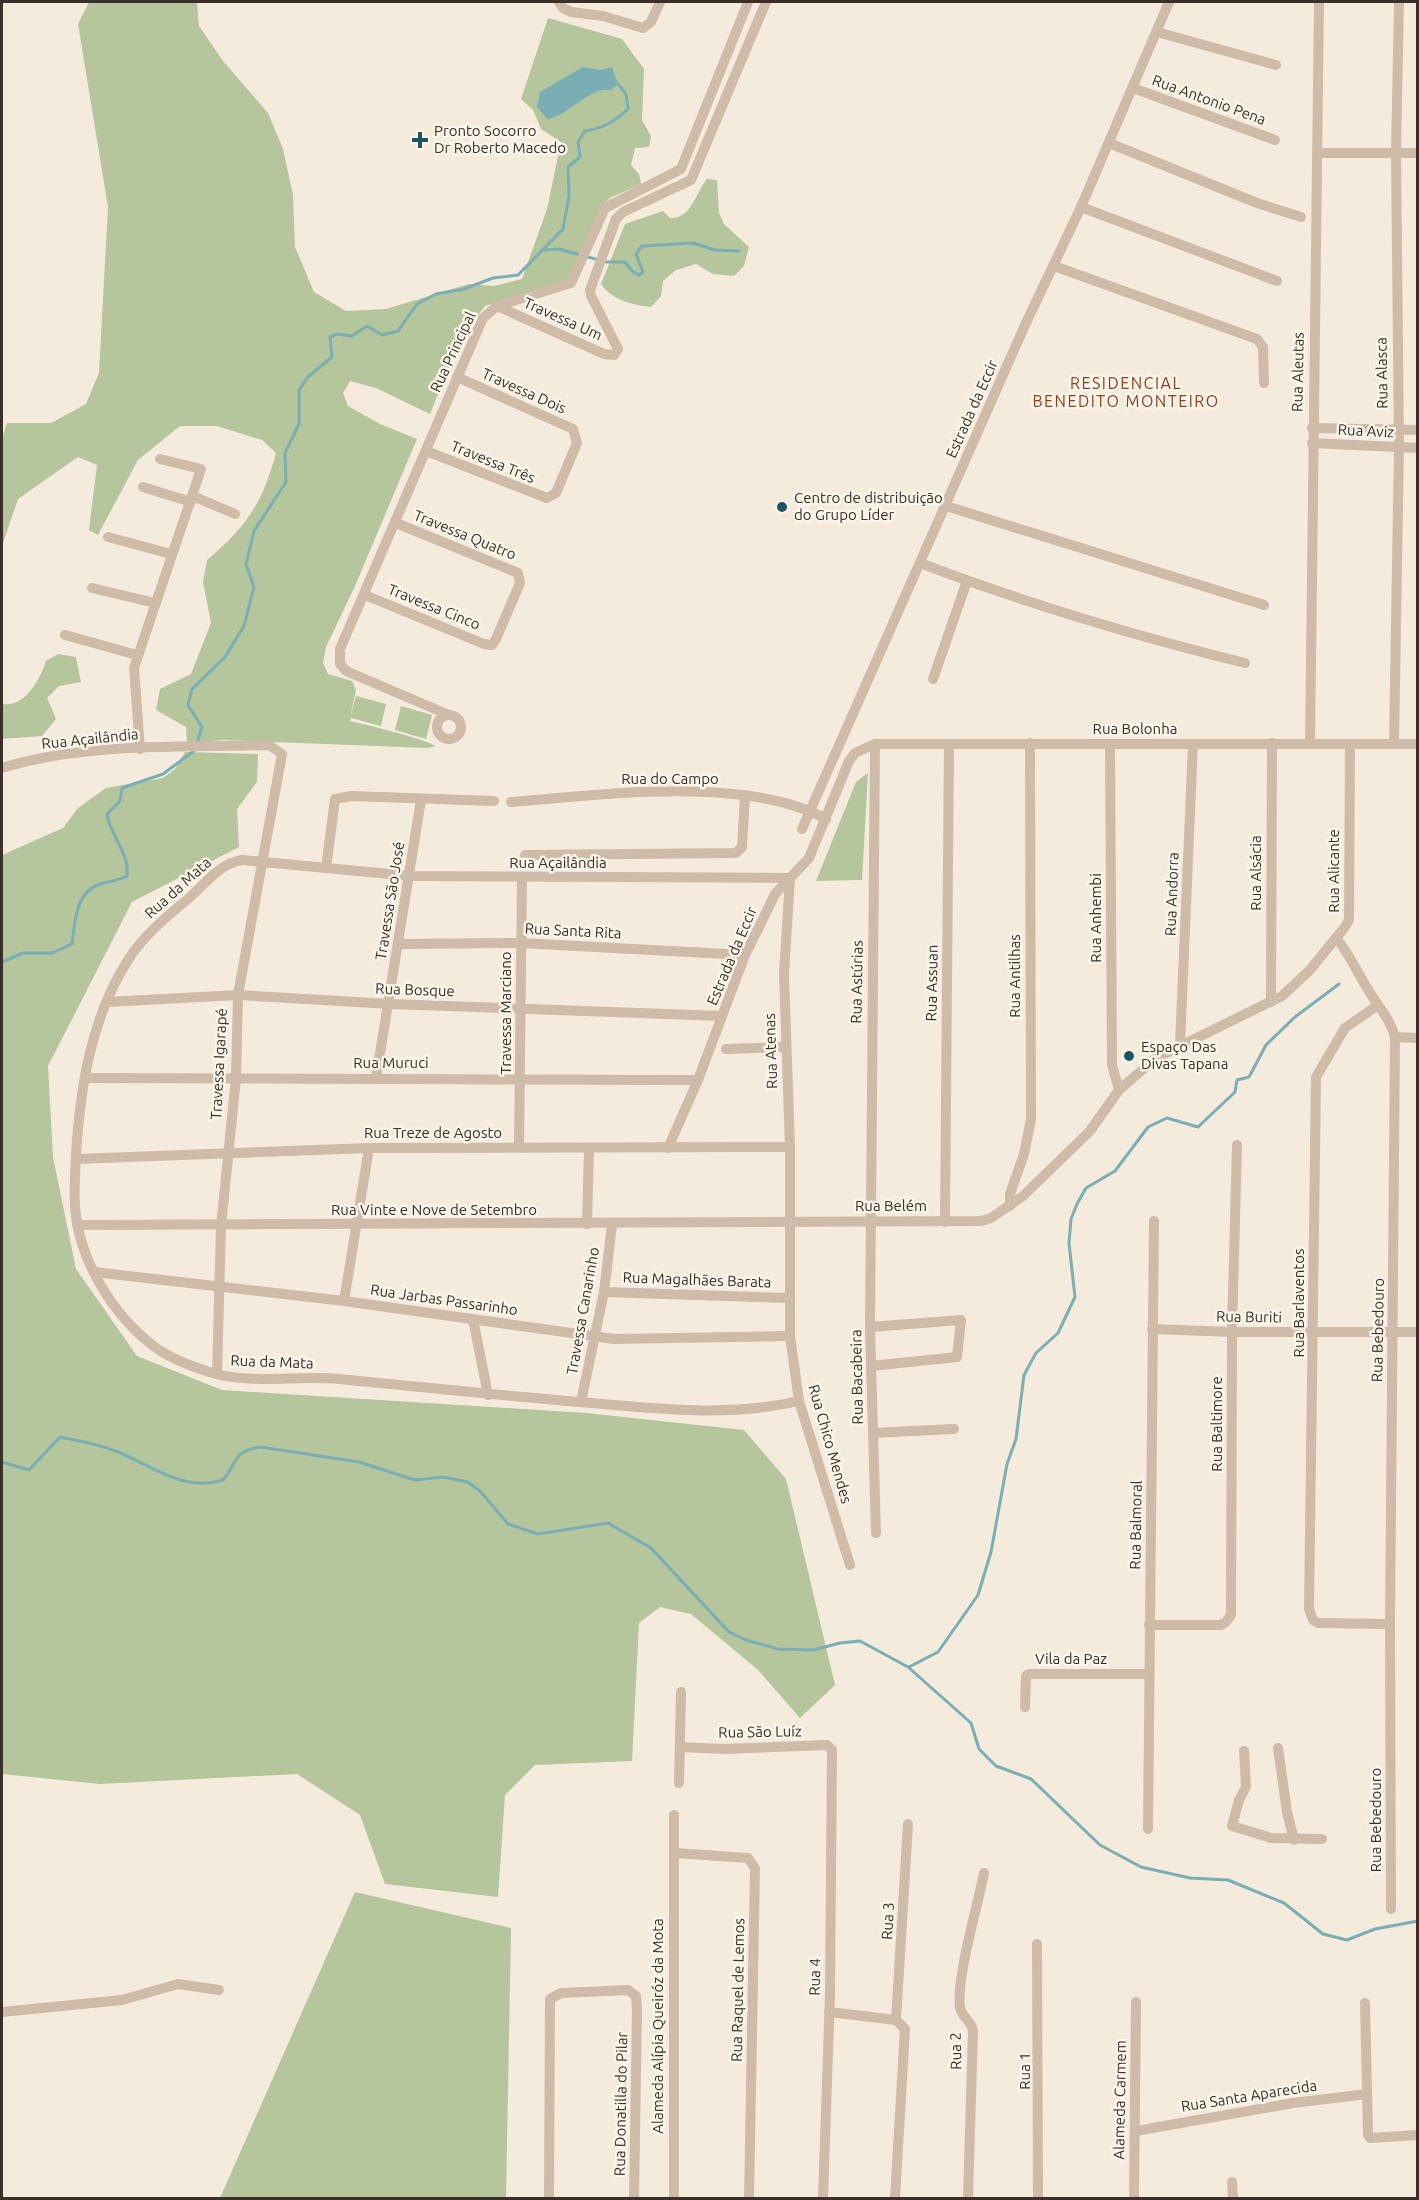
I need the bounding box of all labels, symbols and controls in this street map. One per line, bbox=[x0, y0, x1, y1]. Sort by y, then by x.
street label: Rua Antonio Pena bbox=[1150, 71, 1268, 128]
place label: Pronto Socorro Dr Roberto Macedo bbox=[434, 122, 566, 156]
marker: Pronto Socorro Dr Roberto Macedo bbox=[411, 131, 429, 149]
street label: Travessa Um bbox=[521, 294, 605, 343]
street label: Rua Principal bbox=[426, 309, 479, 395]
street label: Rua Aleutas bbox=[1288, 332, 1307, 412]
street label: Rua Alasca bbox=[1372, 337, 1391, 409]
street label: Estrada da Eccir bbox=[942, 357, 1001, 461]
street label: Travessa Dois bbox=[479, 364, 569, 417]
district label: RESIDENCIAL BENEDITO MONTEIRO bbox=[1032, 374, 1220, 410]
street label: Rua Aviz bbox=[1337, 421, 1395, 440]
street label: Travessa Três bbox=[449, 437, 538, 486]
place label: Centro de distribuição do Grupo Líder bbox=[794, 489, 943, 523]
marker: Centro de distribuição do Grupo Líder bbox=[775, 500, 789, 514]
street label: Travessa Quatro bbox=[411, 506, 519, 563]
street label: Travessa Cinco bbox=[386, 580, 483, 633]
street label: Rua Bolonha bbox=[1093, 720, 1177, 737]
street label: Rua Açailândia bbox=[41, 725, 139, 752]
street label: Rua do Campo bbox=[621, 770, 719, 787]
street label: Rua Alicante bbox=[1325, 829, 1342, 913]
street label: Rua Alsácia bbox=[1247, 835, 1264, 911]
street label: Travessa São José bbox=[372, 840, 407, 961]
street label: Rua Andorra bbox=[1162, 852, 1181, 936]
street label: Rua da Mata bbox=[141, 853, 214, 922]
street label: Rua Açailândia bbox=[509, 854, 607, 871]
street label: Rua Anhembi bbox=[1087, 873, 1104, 963]
street label: Estrada da Eccir bbox=[703, 904, 760, 1008]
street label: Rua Santa Rita bbox=[524, 919, 622, 942]
street label: Rua Antilhas bbox=[1006, 934, 1023, 1018]
street label: Rua Astúrias bbox=[847, 940, 866, 1024]
street label: Rua Assuan bbox=[922, 944, 941, 1022]
street label: Travessa Marciano bbox=[497, 951, 514, 1075]
street label: Rua Bosque bbox=[375, 980, 455, 999]
street label: Travessa Igarapé bbox=[207, 1008, 230, 1120]
street label: Rua Atenas bbox=[761, 1013, 780, 1089]
place label: Espaço Das Divas Tapana bbox=[1141, 1038, 1228, 1072]
marker: Espaço Das Divas Tapana bbox=[1122, 1049, 1136, 1063]
street label: Rua Muruci bbox=[353, 1054, 429, 1071]
street label: Rua Treze de Agosto bbox=[364, 1124, 502, 1141]
street label: Rua Belém bbox=[855, 1197, 927, 1214]
street label: Rua Vinte e Nove de Setembro bbox=[331, 1201, 537, 1218]
street label: Travessa Canarinho bbox=[563, 1246, 602, 1376]
street label: Rua Barlaventos bbox=[1290, 1249, 1307, 1357]
street label: Rua Magalhães Barata bbox=[622, 1268, 772, 1291]
street label: Rua Bebedouro bbox=[1368, 1278, 1387, 1382]
street label: Rua Jarbas Passarinho bbox=[369, 1281, 519, 1318]
street label: Rua Buriti bbox=[1216, 1307, 1282, 1326]
street label: Rua Bacabeira bbox=[847, 1329, 866, 1425]
street label: Rua da Mata bbox=[230, 1352, 314, 1371]
street label: Rua Baltimore bbox=[1208, 1376, 1225, 1472]
street label: Rua Chico Mendes bbox=[805, 1382, 856, 1505]
street label: Rua Balmoral bbox=[1126, 1480, 1145, 1570]
street label: Vila da Paz bbox=[1035, 1650, 1107, 1667]
street label: Rua São Luíz bbox=[718, 1722, 802, 1741]
street label: Rua Bebedouro bbox=[1367, 1768, 1384, 1872]
street label: Rua 3 bbox=[878, 1902, 897, 1940]
street label: Alameda Alípia Queiróz da Mota bbox=[649, 1918, 666, 2134]
street label: Rua Raquel de Lemos bbox=[728, 1918, 747, 2062]
street label: Rua 4 bbox=[806, 1958, 823, 1996]
street label: Rua Donatilla do Pilar bbox=[611, 2031, 630, 2176]
street label: Rua 2 bbox=[947, 2032, 964, 2070]
street label: Alameda Carmem bbox=[1110, 2040, 1129, 2160]
street label: Rua 1 bbox=[1016, 2052, 1033, 2090]
street label: Rua Santa Aparecida bbox=[1180, 2076, 1318, 2115]

